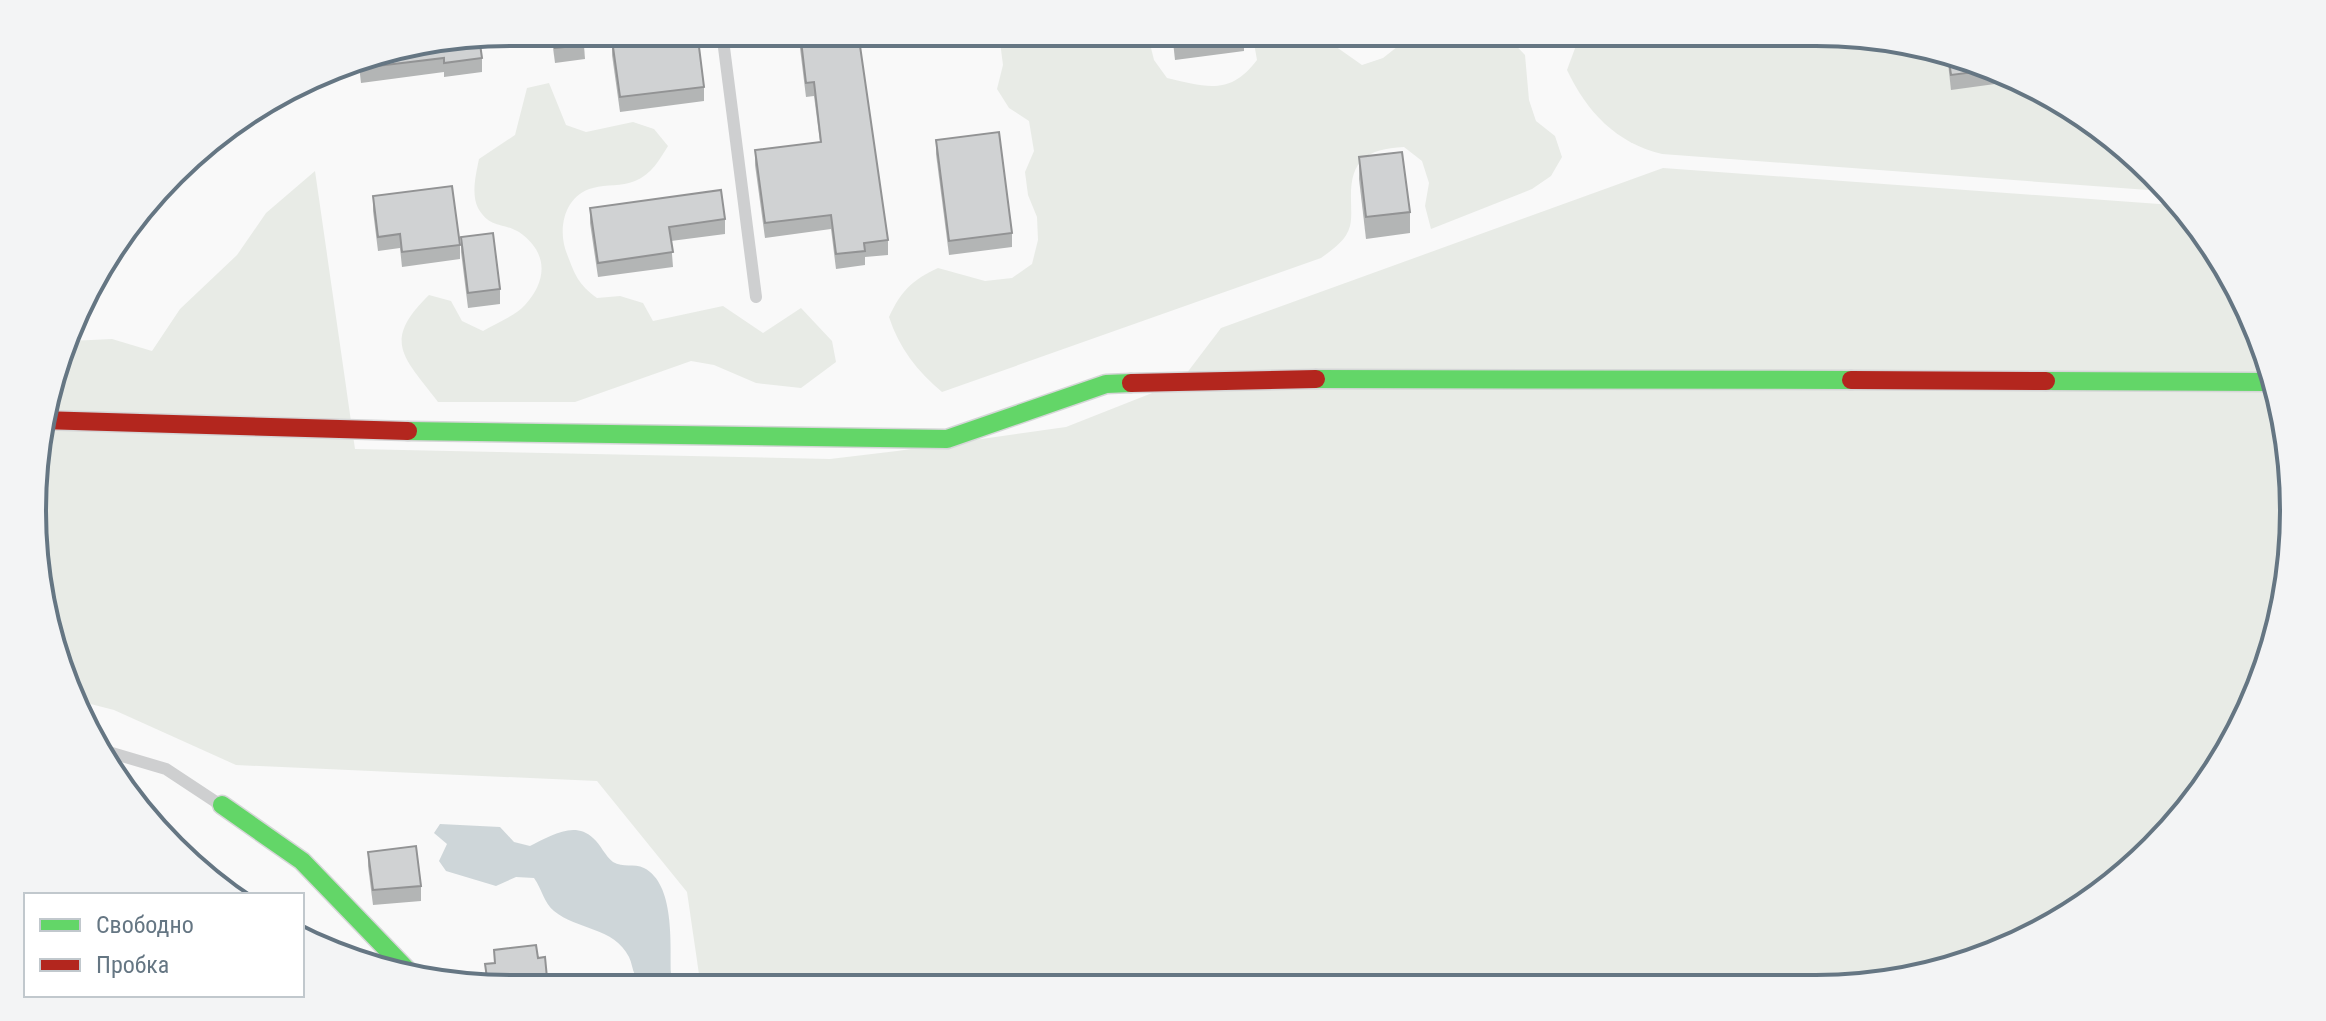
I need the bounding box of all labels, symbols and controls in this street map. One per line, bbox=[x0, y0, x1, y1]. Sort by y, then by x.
legend bbox=[24, 893, 304, 997]
text: Свободно bbox=[96, 911, 194, 939]
text: Пробка bbox=[96, 951, 169, 979]

